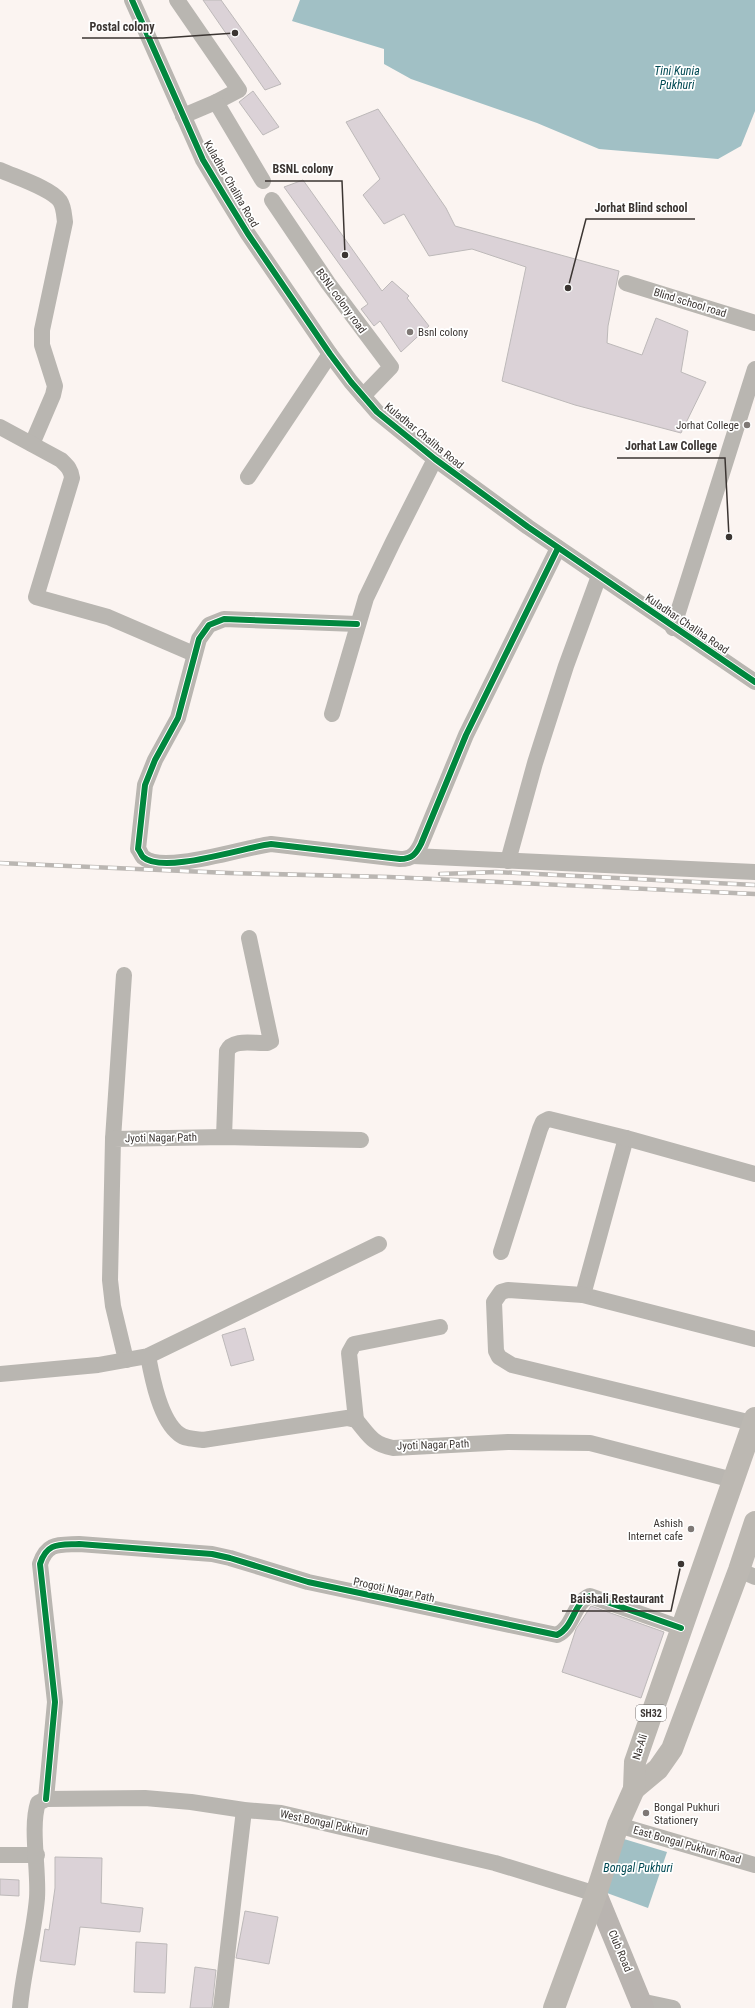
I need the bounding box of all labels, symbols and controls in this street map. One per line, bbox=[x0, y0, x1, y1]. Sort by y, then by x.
callout: Postal colony bbox=[82, 14, 163, 38]
text: Postal colony bbox=[89, 20, 155, 34]
water label: Tini Kunia Pukhuri bbox=[654, 64, 700, 92]
street label: Kuladhar Chaliha Road bbox=[201, 138, 261, 230]
callout: BSNL colony bbox=[265, 157, 342, 181]
text: BSNL colony bbox=[273, 162, 334, 176]
callout: Jorhat Blind school bbox=[586, 195, 695, 219]
text: Jorhat Blind school bbox=[594, 201, 688, 215]
street label: BSNL colony road bbox=[313, 266, 369, 336]
street label: Blind school road bbox=[652, 286, 728, 320]
place label: Bsnl colony bbox=[418, 326, 468, 339]
marker: Bsnl colony bbox=[405, 327, 415, 337]
street label: Kuladhar Chaliha Road bbox=[382, 400, 466, 472]
place label: Jorhat College bbox=[676, 419, 739, 432]
marker: Jorhat College bbox=[742, 420, 752, 430]
callout: Jorhat Law College bbox=[617, 434, 725, 458]
text: Jorhat Law College bbox=[625, 439, 717, 453]
street label: Kuladhar Chaliha Road bbox=[643, 591, 731, 657]
street label: Jyoti Nagar Path bbox=[125, 1131, 197, 1145]
street label: Jyoti Nagar Path bbox=[397, 1437, 469, 1453]
place label: Ashish Internet cafe bbox=[628, 1517, 683, 1543]
marker: Ashish Internet cafe bbox=[686, 1524, 696, 1534]
street label: Progoti Nagar Path bbox=[352, 1575, 436, 1605]
callout: Baishali Restaurant bbox=[562, 1587, 671, 1611]
text: Baishali Restaurant bbox=[570, 1592, 664, 1606]
road number: SH32 bbox=[636, 1705, 666, 1721]
street label: Na-Ali bbox=[630, 1733, 650, 1761]
place label: Bongal Pukhuri Stationery bbox=[654, 1801, 719, 1827]
street label: West Bongal Pukhuri bbox=[279, 1807, 369, 1839]
marker: Bongal Pukhuri Stationery bbox=[641, 1808, 651, 1818]
street label: East Bongal Pukhuri Road bbox=[632, 1823, 742, 1867]
water label: Bongal Pukhuri bbox=[603, 1861, 673, 1875]
street label: Club Road bbox=[605, 1928, 635, 1974]

